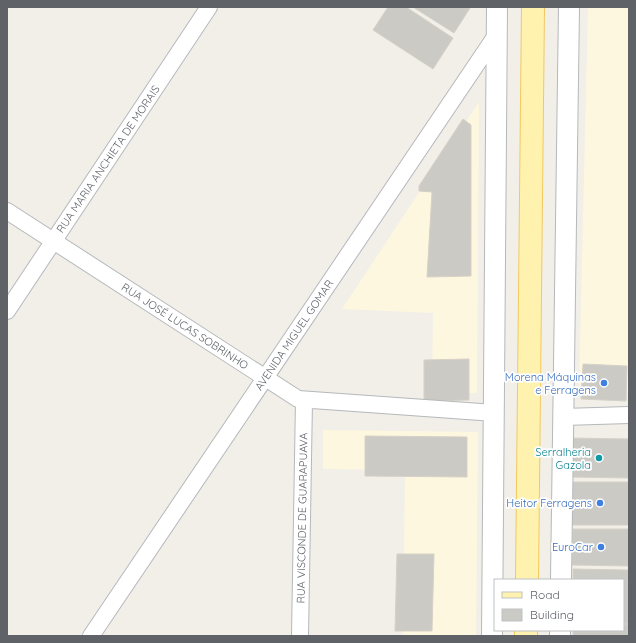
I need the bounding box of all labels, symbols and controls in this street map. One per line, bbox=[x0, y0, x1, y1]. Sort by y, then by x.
street label: RUA MARIA ANCHIETA DE MORAIS bbox=[53, 82, 163, 236]
street label: AVENIDA MIGUEL GOMAR bbox=[252, 277, 336, 393]
street label: RUA JOSÉ LUCAS SOBRINHO bbox=[119, 280, 251, 372]
place label: Morena Máquinas e Ferragens bbox=[505, 370, 596, 397]
marker: Morena Máquinas e Ferragens bbox=[599, 378, 609, 388]
street label: RUA VISCONDE DE GUARAPUAVA bbox=[294, 432, 310, 604]
place label: Serralheria Gazola bbox=[535, 445, 591, 472]
marker: Serralheria Gazola bbox=[594, 453, 604, 463]
place label: Heitor Ferragens bbox=[506, 496, 592, 510]
marker: Heitor Ferragens bbox=[595, 498, 605, 508]
place label: EuroCar bbox=[552, 540, 594, 554]
marker: EuroCar bbox=[596, 542, 606, 552]
legend bbox=[494, 579, 624, 631]
text: Road bbox=[530, 587, 560, 602]
text: Building bbox=[530, 607, 574, 622]

